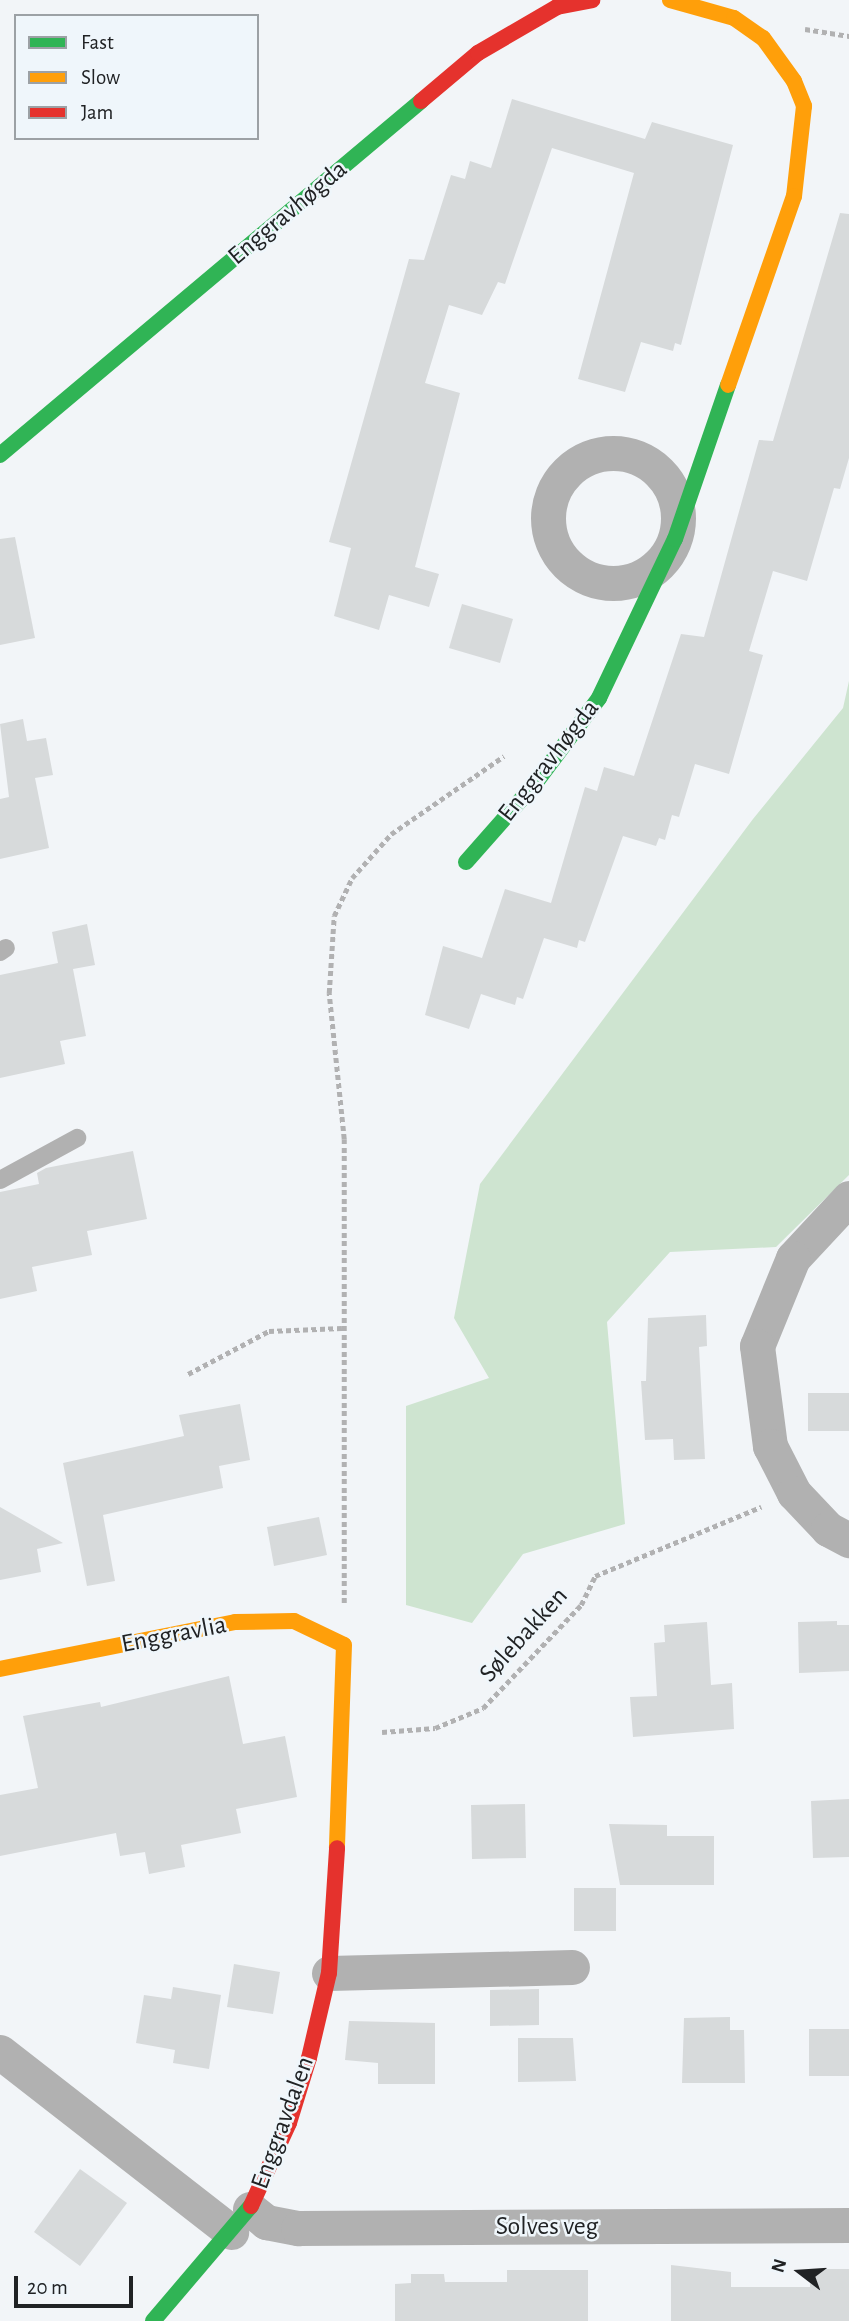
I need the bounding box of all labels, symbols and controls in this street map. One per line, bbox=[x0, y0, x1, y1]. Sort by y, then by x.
legend bbox=[14, 14, 259, 140]
text: Fast bbox=[81, 32, 114, 53]
text: Slow bbox=[81, 67, 120, 88]
text: Jam bbox=[81, 102, 113, 123]
street label: Enggravhøgda bbox=[222, 154, 354, 272]
street label: Enggravhøgda bbox=[492, 694, 606, 828]
street label: Sølebakken bbox=[473, 1581, 575, 1689]
street label: Enggravlia bbox=[119, 1610, 229, 1660]
street label: Enggravdalen bbox=[245, 2052, 321, 2194]
street label: Solves veg bbox=[496, 2211, 598, 2243]
north arrow bbox=[765, 2237, 835, 2307]
text: N bbox=[768, 2257, 790, 2275]
scale bar bbox=[18, 2262, 136, 2306]
text: 20 m bbox=[27, 2277, 68, 2298]

